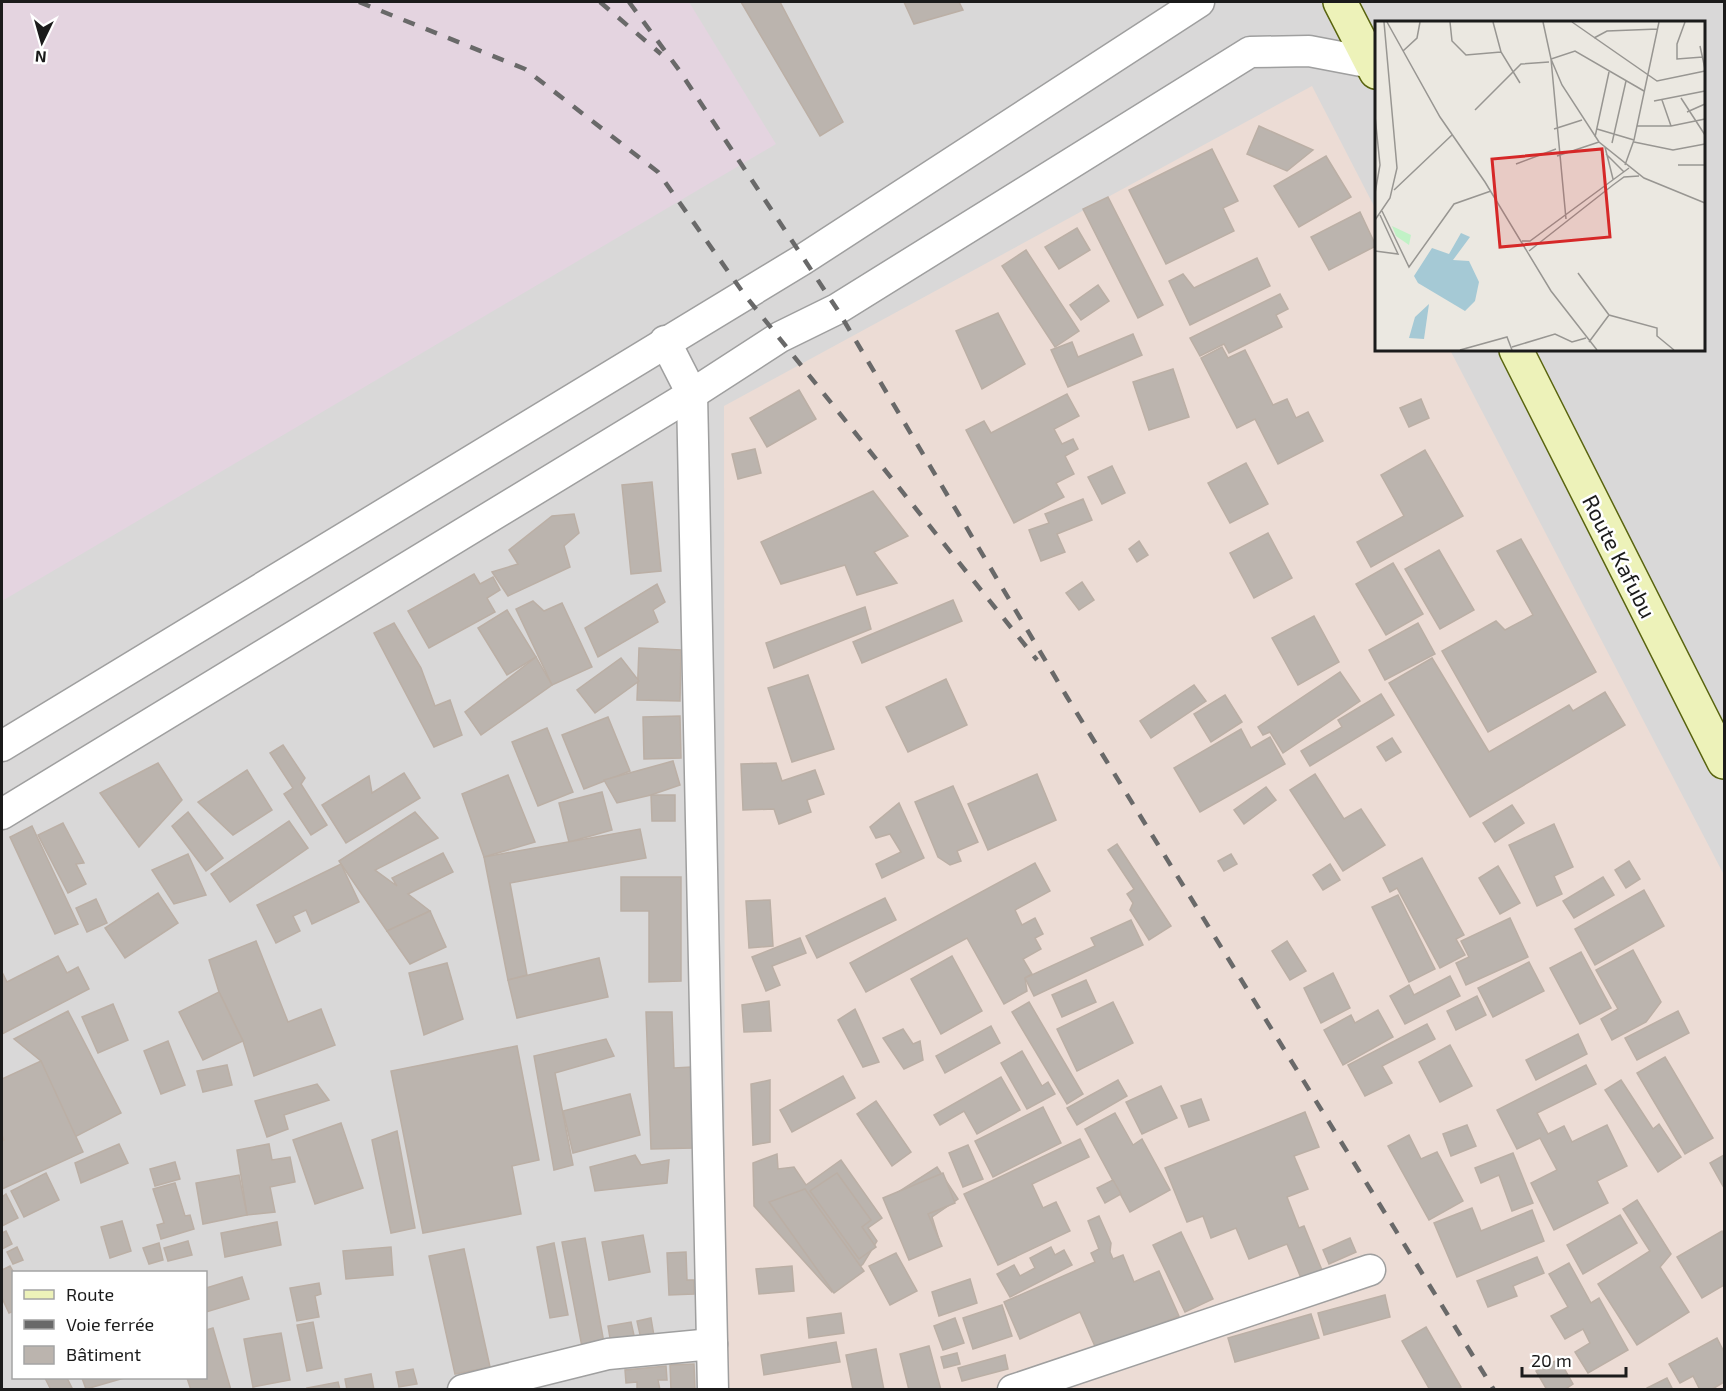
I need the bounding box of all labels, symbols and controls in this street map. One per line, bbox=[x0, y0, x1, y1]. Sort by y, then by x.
north arrow bbox=[12, 12, 72, 72]
inset map bbox=[1375, 21, 1705, 351]
text: N bbox=[34, 47, 47, 67]
street label: Route Kafubu bbox=[1578, 490, 1662, 622]
legend bbox=[12, 1271, 207, 1379]
text: Route bbox=[66, 1283, 114, 1305]
text: Voie ferrée bbox=[66, 1313, 154, 1335]
scale bar bbox=[1522, 1340, 1626, 1378]
text: Bâtiment bbox=[66, 1343, 141, 1365]
text: 20 m bbox=[1531, 1349, 1572, 1371]

